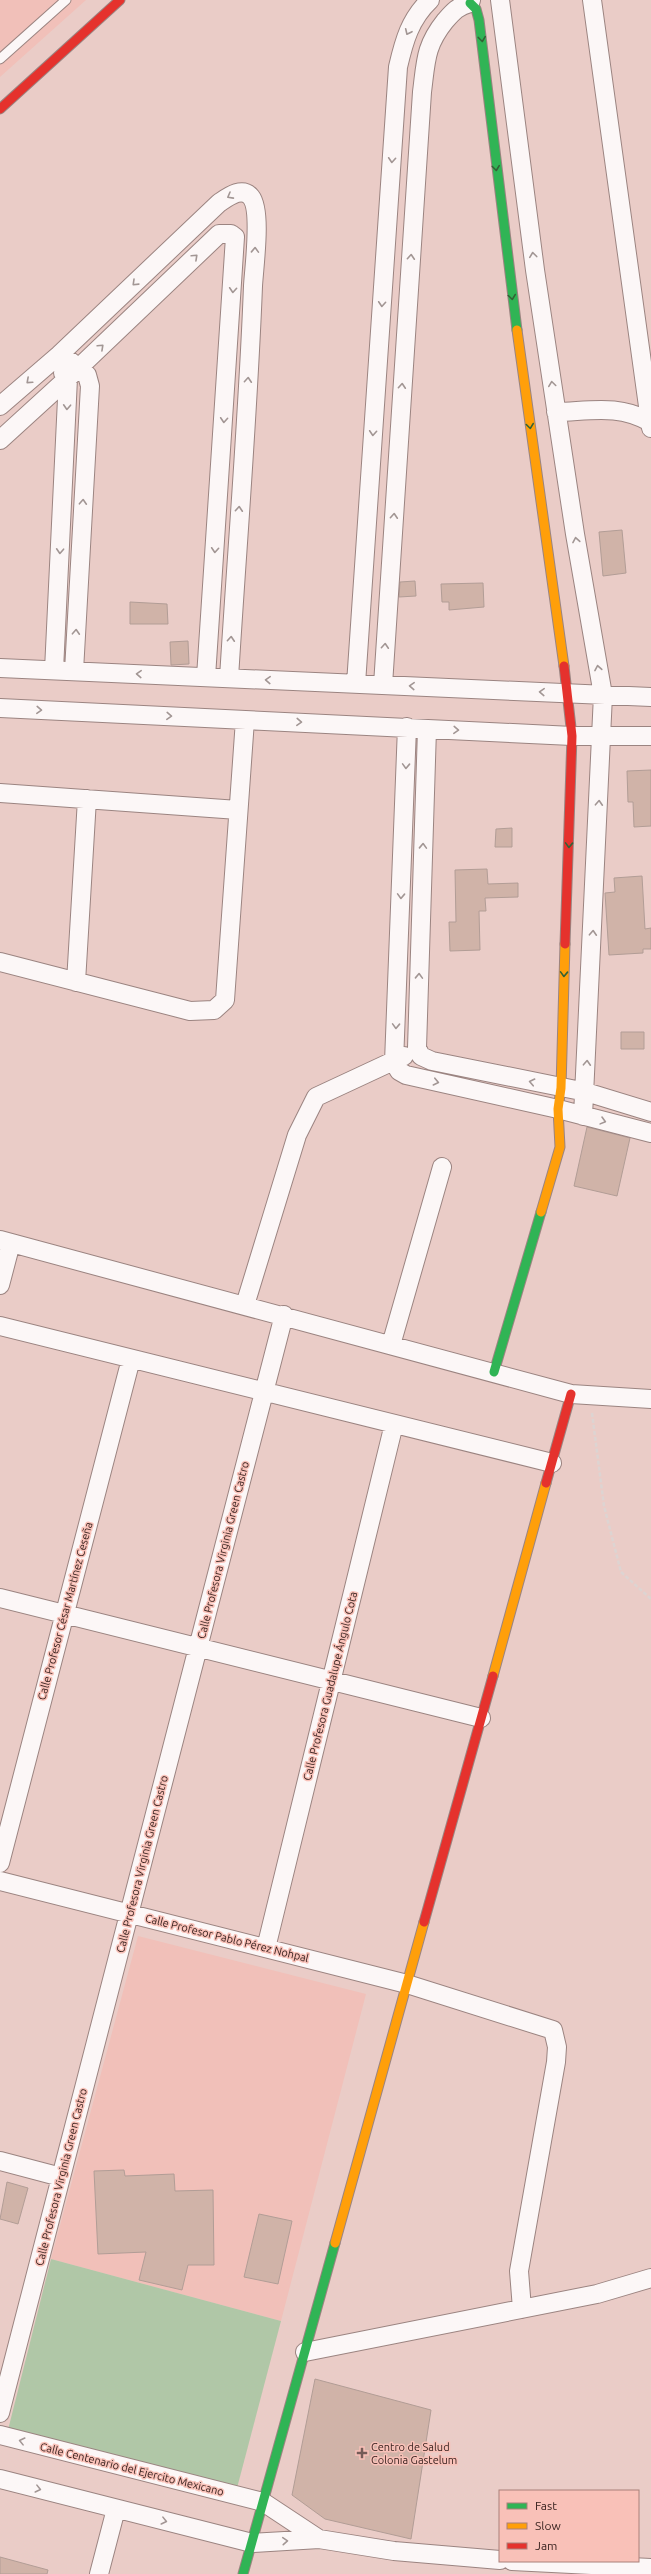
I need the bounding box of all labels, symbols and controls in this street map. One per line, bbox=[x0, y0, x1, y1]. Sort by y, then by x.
one-way arrow bbox=[405, 27, 413, 35]
one-way arrow bbox=[477, 36, 486, 42]
one-way arrow bbox=[388, 157, 397, 163]
one-way arrow bbox=[492, 165, 501, 171]
one-way arrow bbox=[227, 191, 234, 199]
one-way arrow bbox=[251, 247, 259, 253]
one-way arrow bbox=[529, 252, 538, 258]
one-way arrow bbox=[190, 254, 198, 262]
one-way arrow bbox=[406, 254, 415, 260]
one-way arrow bbox=[132, 278, 140, 286]
one-way arrow bbox=[228, 287, 237, 293]
one-way arrow bbox=[507, 294, 516, 300]
one-way arrow bbox=[378, 300, 387, 307]
one-way arrow bbox=[96, 344, 103, 351]
one-way arrow bbox=[26, 376, 34, 383]
one-way arrow bbox=[243, 377, 252, 383]
one-way arrow bbox=[548, 381, 557, 387]
one-way arrow bbox=[398, 383, 407, 389]
one-way arrow bbox=[63, 404, 71, 410]
one-way arrow bbox=[219, 417, 228, 423]
one-way arrow bbox=[525, 423, 534, 429]
one-way arrow bbox=[369, 430, 378, 436]
one-way arrow bbox=[79, 499, 88, 505]
one-way arrow bbox=[235, 506, 244, 512]
one-way arrow bbox=[389, 513, 398, 519]
one-way arrow bbox=[572, 537, 580, 543]
one-way arrow bbox=[210, 547, 219, 553]
one-way arrow bbox=[55, 548, 64, 554]
one-way arrow bbox=[72, 629, 81, 635]
one-way arrow bbox=[227, 636, 236, 642]
one-way arrow bbox=[381, 643, 390, 649]
one-way arrow bbox=[594, 665, 603, 671]
one-way arrow bbox=[135, 670, 141, 678]
one-way arrow bbox=[265, 675, 271, 684]
one-way arrow bbox=[409, 682, 415, 690]
one-way arrow bbox=[539, 688, 545, 696]
one-way arrow bbox=[36, 706, 42, 714]
one-way arrow bbox=[166, 712, 172, 720]
one-way arrow bbox=[296, 718, 302, 726]
one-way arrow bbox=[453, 726, 459, 734]
one-way arrow bbox=[402, 763, 410, 769]
one-way arrow bbox=[595, 800, 604, 806]
one-way arrow bbox=[564, 842, 573, 848]
one-way arrow bbox=[419, 843, 427, 849]
one-way arrow bbox=[397, 893, 405, 899]
one-way arrow bbox=[589, 930, 597, 936]
one-way arrow bbox=[560, 971, 569, 977]
one-way arrow bbox=[415, 973, 423, 979]
one-way arrow bbox=[392, 1023, 400, 1029]
one-way arrow bbox=[583, 1060, 591, 1066]
one-way arrow bbox=[433, 1077, 439, 1085]
one-way arrow bbox=[529, 1078, 535, 1086]
one-way arrow bbox=[599, 1116, 606, 1125]
street label: Calle Profesora Virginia Green Castro bbox=[195, 1460, 251, 1640]
street label: Calle Profesor César Martínez Ceseña bbox=[35, 1521, 95, 1701]
street label: Calle Profesora Guadalupe Ángulo Cota bbox=[300, 1590, 359, 1782]
street label: Calle Profesora Virginia Green Castro bbox=[114, 1774, 170, 1954]
street label: Calle Profesor Pablo Pérez Nohpal bbox=[144, 1912, 310, 1964]
street label: Calle Profesora Virginia Green Castro bbox=[33, 2087, 89, 2267]
one-way arrow bbox=[19, 2437, 26, 2446]
street label: Calle Centenario del Ejercito Mexicano bbox=[39, 2440, 225, 2498]
place label: Centro de Salud Colonia Gastelum bbox=[371, 2441, 457, 2466]
marker: Centro de Salud Colonia Gastelum bbox=[356, 2447, 368, 2459]
one-way arrow bbox=[35, 2484, 41, 2492]
legend bbox=[499, 2490, 639, 2562]
text: Fast bbox=[535, 2499, 557, 2512]
one-way arrow bbox=[160, 2516, 167, 2525]
text: Slow bbox=[535, 2519, 561, 2532]
one-way arrow bbox=[282, 2537, 288, 2546]
text: Jam bbox=[535, 2539, 557, 2552]

